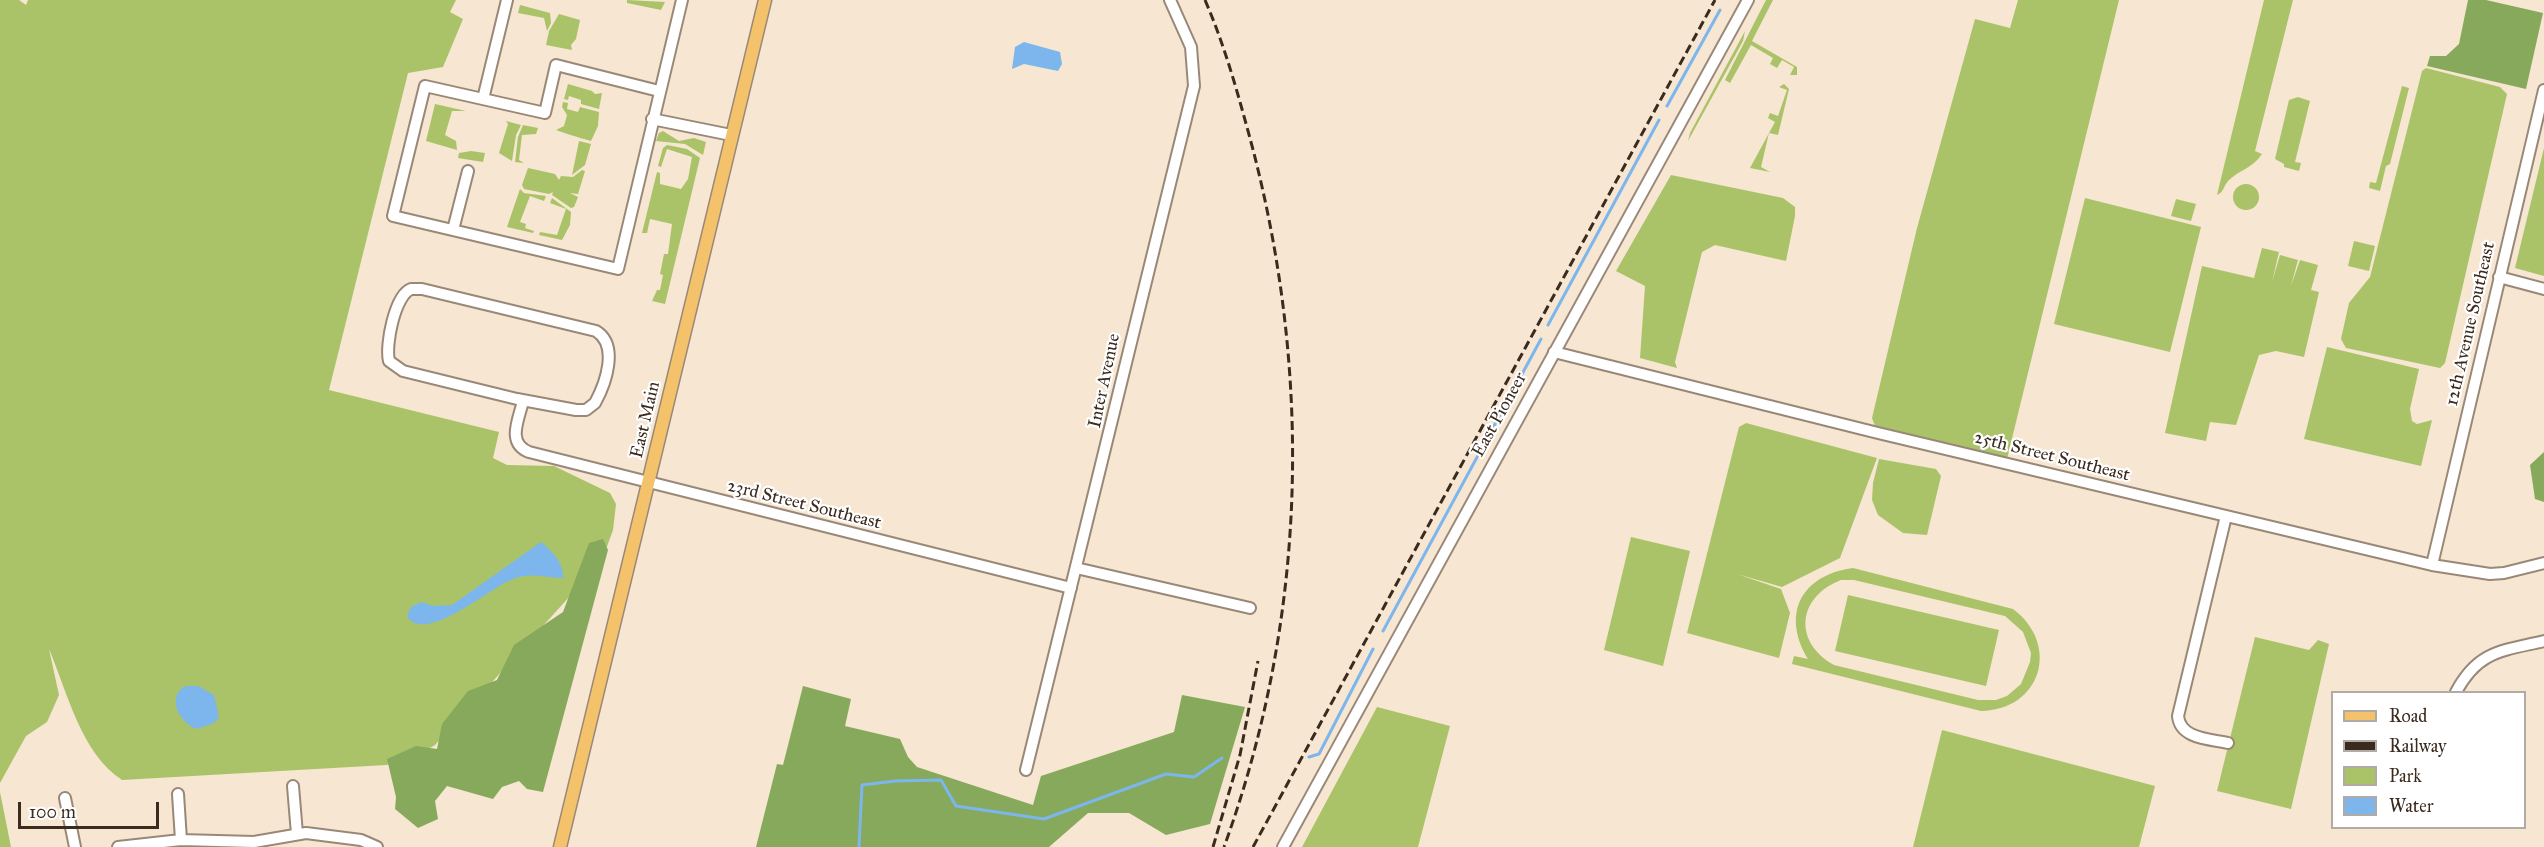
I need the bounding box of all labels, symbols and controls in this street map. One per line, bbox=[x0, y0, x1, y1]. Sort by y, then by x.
street label: 12th Avenue Southeast bbox=[2442, 240, 2500, 408]
street label: Inter Avenue bbox=[1084, 332, 1126, 430]
street label: East Pioneer bbox=[1468, 369, 1532, 461]
street label: East Main bbox=[627, 379, 665, 461]
street label: 25th Street Southeast bbox=[1972, 427, 2132, 487]
street label: 23rd Street Southeast bbox=[725, 475, 883, 535]
legend bbox=[2331, 691, 2526, 829]
text: Road bbox=[2389, 705, 2427, 727]
text: Railway bbox=[2389, 735, 2446, 757]
text: Park bbox=[2389, 765, 2422, 787]
scale bar bbox=[21, 790, 162, 828]
text: Water bbox=[2389, 795, 2433, 817]
text: 100 m bbox=[29, 801, 76, 823]

